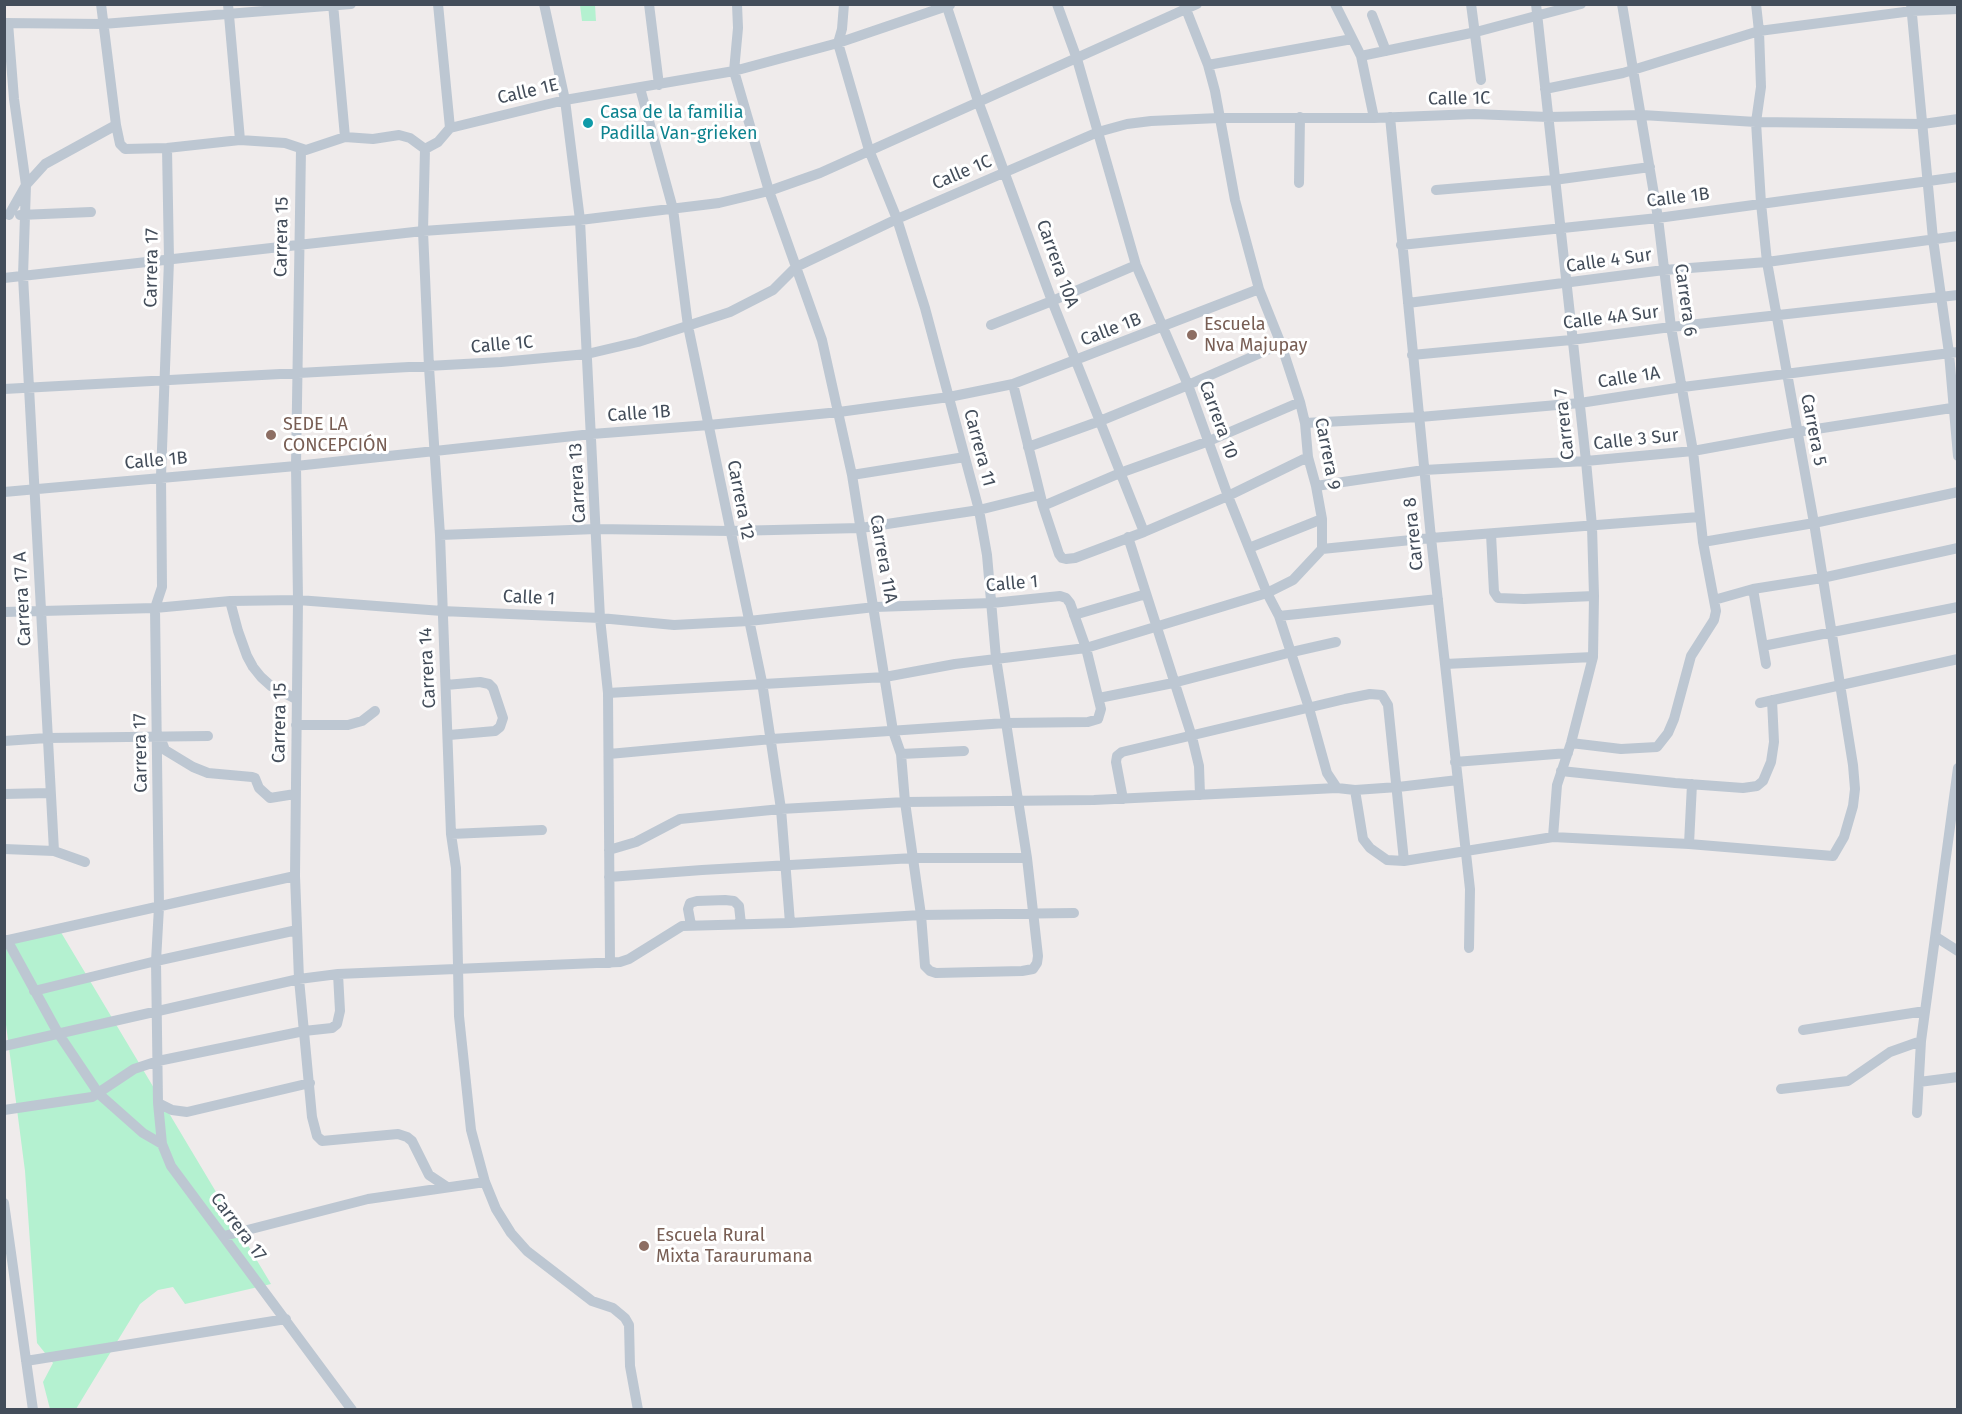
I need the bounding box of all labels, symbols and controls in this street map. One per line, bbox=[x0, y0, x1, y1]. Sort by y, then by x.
street label: Calle 1E bbox=[495, 75, 561, 109]
street label: Calle 1C bbox=[1428, 88, 1490, 110]
place label: Casa de la familia Padilla Van-grieken bbox=[600, 102, 758, 144]
marker: Casa de la familia Padilla Van-grieken bbox=[581, 116, 595, 130]
street label: Calle 1C bbox=[929, 151, 995, 195]
street label: Calle 1B bbox=[1645, 183, 1711, 213]
street label: Carrera 15 bbox=[270, 197, 294, 277]
street label: Carrera 10A bbox=[1031, 217, 1083, 311]
street label: Carrera 17 bbox=[141, 228, 163, 308]
street label: Calle 4 Sur bbox=[1565, 244, 1653, 278]
street label: Carrera 6 bbox=[1669, 262, 1701, 338]
street label: Calle 4A Sur bbox=[1562, 301, 1660, 335]
street label: Calle 1B bbox=[1078, 309, 1144, 351]
place label: Escuela Nva Majupay bbox=[1204, 314, 1307, 356]
marker: Escuela Nva Majupay bbox=[1185, 328, 1199, 342]
street label: Calle 1C bbox=[470, 332, 534, 358]
street label: Calle 1A bbox=[1596, 362, 1662, 394]
street label: Carrera 10 bbox=[1194, 378, 1242, 462]
street label: Carrera 7 bbox=[1551, 387, 1579, 461]
street label: Carrera 5 bbox=[1795, 392, 1831, 468]
street label: Calle 1B bbox=[607, 401, 671, 427]
street label: Carrera 11 bbox=[958, 407, 1000, 489]
place label: SEDE LA CONCEPCIÓN bbox=[283, 414, 388, 456]
street label: Carrera 9 bbox=[1309, 416, 1345, 492]
street label: Calle 3 Sur bbox=[1592, 425, 1680, 455]
marker: SEDE LA CONCEPCIÓN bbox=[264, 428, 278, 442]
street label: Carrera 13 bbox=[565, 442, 591, 524]
street label: Calle 1B bbox=[124, 447, 188, 475]
street label: Carrera 12 bbox=[722, 458, 758, 542]
street label: Carrera 8 bbox=[1399, 496, 1429, 572]
street label: Carrera 11A bbox=[865, 513, 901, 605]
street label: Carrera 17 A bbox=[10, 551, 36, 647]
street label: Calle 1 bbox=[985, 571, 1039, 597]
street label: Calle 1 bbox=[502, 586, 556, 610]
street label: Carrera 14 bbox=[415, 627, 441, 709]
street label: Carrera 15 bbox=[268, 683, 292, 763]
street label: Carrera 17 bbox=[130, 713, 152, 793]
street label: Carrera 17 bbox=[205, 1189, 271, 1265]
place label: Escuela Rural Mixta Taraurumana bbox=[656, 1225, 813, 1268]
marker: Escuela Rural Mixta Taraurumana bbox=[637, 1239, 651, 1253]

